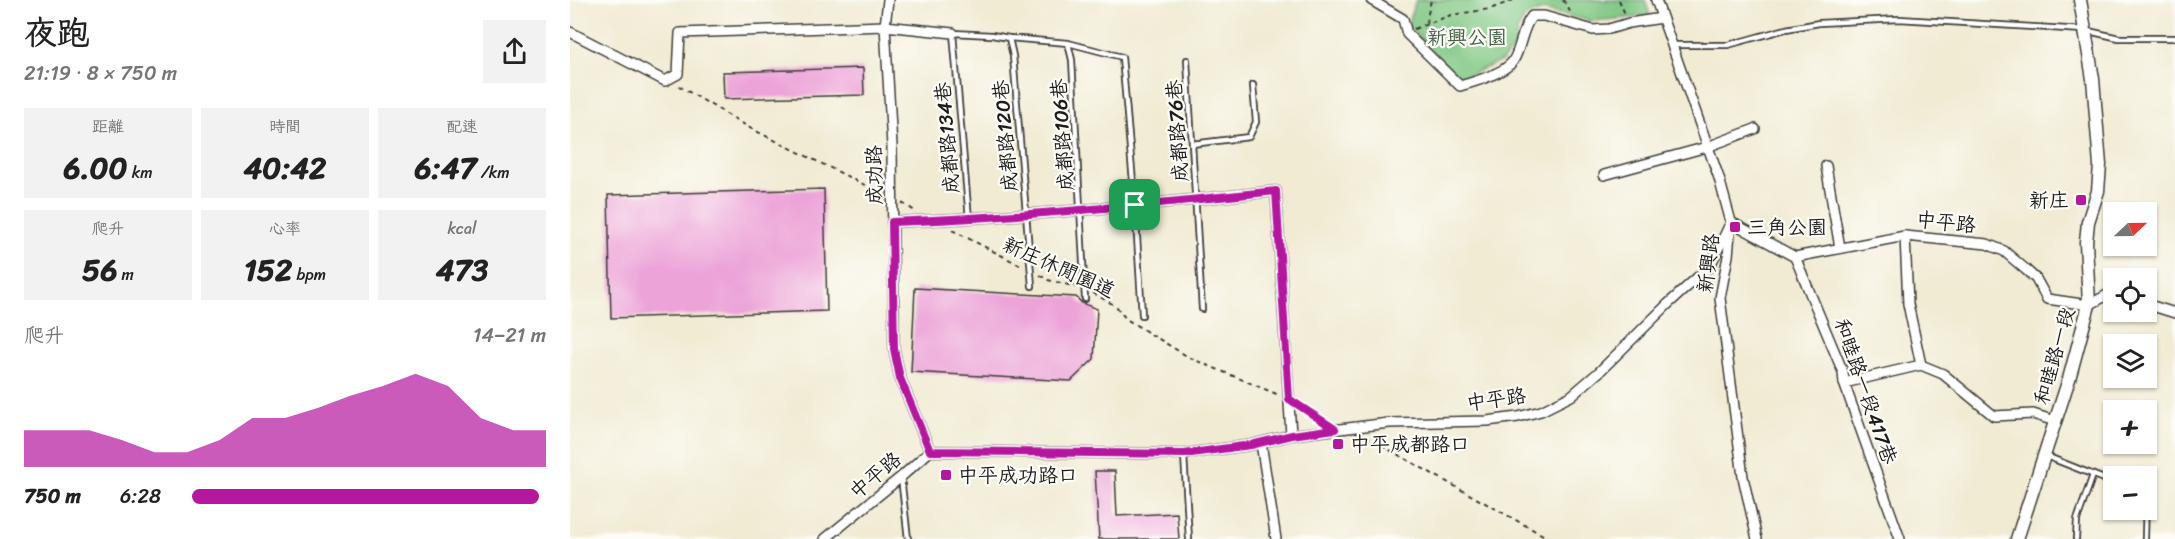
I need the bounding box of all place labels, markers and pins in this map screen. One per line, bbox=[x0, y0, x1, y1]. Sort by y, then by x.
pin bbox=[1109, 179, 1160, 230]
place label: 新庄 bbox=[2029, 183, 2069, 218]
marker: 新庄 bbox=[2074, 193, 2088, 207]
place label: 三角公園 bbox=[1747, 210, 1827, 245]
marker: 三角公園 bbox=[1728, 220, 1742, 234]
place label: 中平成都路口 bbox=[1350, 427, 1470, 462]
marker: 中平成都路口 bbox=[1331, 437, 1345, 451]
place label: 中平成功路口 bbox=[958, 458, 1078, 493]
marker: 中平成功路口 bbox=[939, 468, 953, 482]

